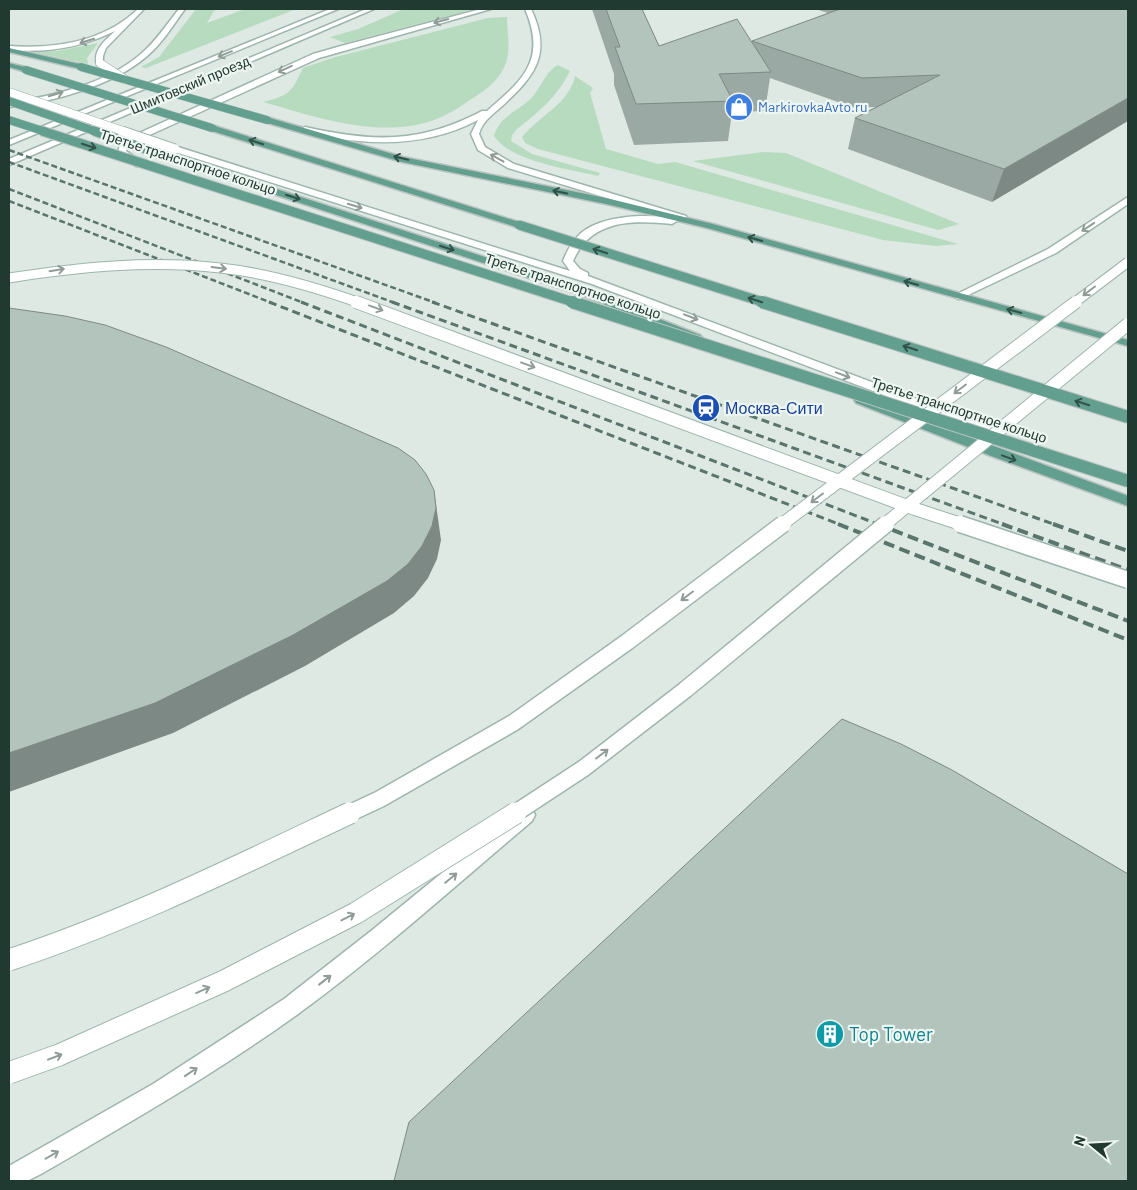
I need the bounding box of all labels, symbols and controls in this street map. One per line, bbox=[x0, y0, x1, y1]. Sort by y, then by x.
one-way arrow bbox=[433, 17, 449, 26]
one-way arrow bbox=[79, 37, 95, 47]
one-way arrow bbox=[218, 49, 233, 59]
street label: Шмитовский проезд bbox=[128, 52, 252, 117]
one-way arrow bbox=[278, 64, 293, 74]
one-way arrow bbox=[48, 89, 64, 99]
shop icon: MarkirovkaAvto.ru bbox=[724, 92, 754, 122]
place label: MarkirovkaAvto.ru bbox=[758, 98, 868, 115]
street label: Третье транспортное кольцо bbox=[98, 125, 279, 198]
one-way arrow bbox=[248, 136, 264, 146]
one-way arrow bbox=[80, 141, 96, 151]
one-way arrow bbox=[393, 153, 409, 162]
one-way arrow bbox=[490, 153, 504, 163]
one-way arrow bbox=[552, 187, 568, 196]
one-way arrow bbox=[284, 193, 300, 202]
one-way arrow bbox=[347, 202, 363, 211]
one-way arrow bbox=[1081, 223, 1095, 233]
one-way arrow bbox=[747, 233, 763, 243]
one-way arrow bbox=[439, 244, 454, 253]
one-way arrow bbox=[592, 245, 608, 255]
street label: Третье транспортное кольцо bbox=[483, 249, 664, 322]
one-way arrow bbox=[211, 263, 227, 273]
one-way arrow bbox=[49, 265, 65, 275]
one-way arrow bbox=[904, 278, 920, 287]
one-way arrow bbox=[1082, 286, 1096, 296]
one-way arrow bbox=[747, 294, 763, 304]
one-way arrow bbox=[368, 304, 383, 313]
one-way arrow bbox=[1006, 306, 1022, 316]
one-way arrow bbox=[683, 313, 699, 322]
one-way arrow bbox=[902, 343, 918, 353]
one-way arrow bbox=[520, 361, 535, 370]
one-way arrow bbox=[835, 371, 850, 380]
street label: Третье транспортное кольцо bbox=[869, 373, 1050, 446]
one-way arrow bbox=[954, 384, 967, 395]
station icon: Москва-Сити bbox=[691, 393, 721, 423]
one-way arrow bbox=[1074, 397, 1090, 407]
place label: Москва-Сити bbox=[725, 398, 823, 417]
one-way arrow bbox=[1001, 454, 1016, 463]
one-way arrow bbox=[810, 493, 824, 503]
one-way arrow bbox=[681, 591, 694, 602]
one-way arrow bbox=[595, 748, 608, 759]
one-way arrow bbox=[445, 872, 458, 883]
one-way arrow bbox=[340, 912, 355, 921]
one-way arrow bbox=[318, 974, 331, 985]
one-way arrow bbox=[195, 985, 210, 995]
building icon: Top Tower bbox=[815, 1019, 845, 1049]
place label: Top Tower bbox=[849, 1022, 933, 1045]
one-way arrow bbox=[46, 1052, 62, 1061]
one-way arrow bbox=[184, 1067, 198, 1077]
north arrow bbox=[1067, 1120, 1117, 1170]
text: N bbox=[1070, 1134, 1089, 1148]
one-way arrow bbox=[44, 1150, 59, 1160]

